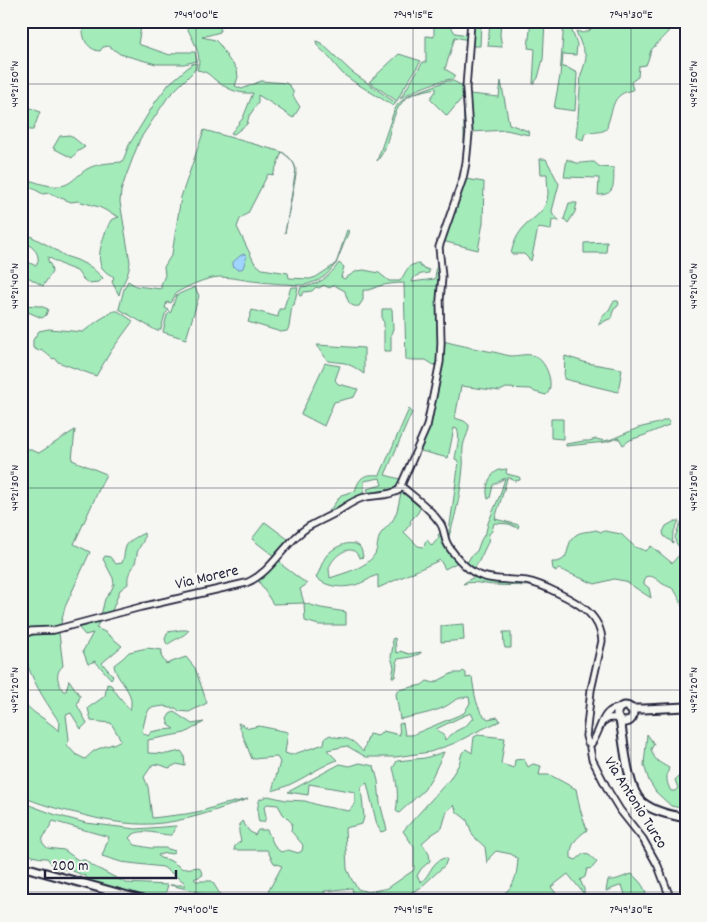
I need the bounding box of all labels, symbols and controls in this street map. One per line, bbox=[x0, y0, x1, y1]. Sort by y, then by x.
text: 7°49'00"E bbox=[174, 7, 219, 24]
text: 7°49'15"E bbox=[393, 7, 433, 24]
text: 7°49'30"E bbox=[610, 7, 653, 24]
text: 44°21'50"N bbox=[7, 61, 24, 107]
text: 44°21'50"N bbox=[686, 61, 703, 107]
text: 44°21'40"N bbox=[7, 263, 24, 309]
text: 44°21'40"N bbox=[686, 263, 703, 309]
text: 44°21'30"N bbox=[7, 465, 24, 511]
text: 44°21'30"N bbox=[686, 465, 703, 511]
street label: Via Morere bbox=[173, 560, 241, 596]
text: 44°21'20"N bbox=[7, 667, 24, 713]
text: 44°21'20"N bbox=[686, 667, 703, 713]
street label: Via Antonio Turco bbox=[597, 752, 673, 854]
scale bar bbox=[45, 847, 176, 879]
text: 200 m bbox=[52, 856, 89, 878]
text: 7°49'00"E bbox=[174, 902, 219, 919]
text: 7°49'15"E bbox=[393, 902, 433, 919]
text: 7°49'30"E bbox=[610, 902, 653, 919]

